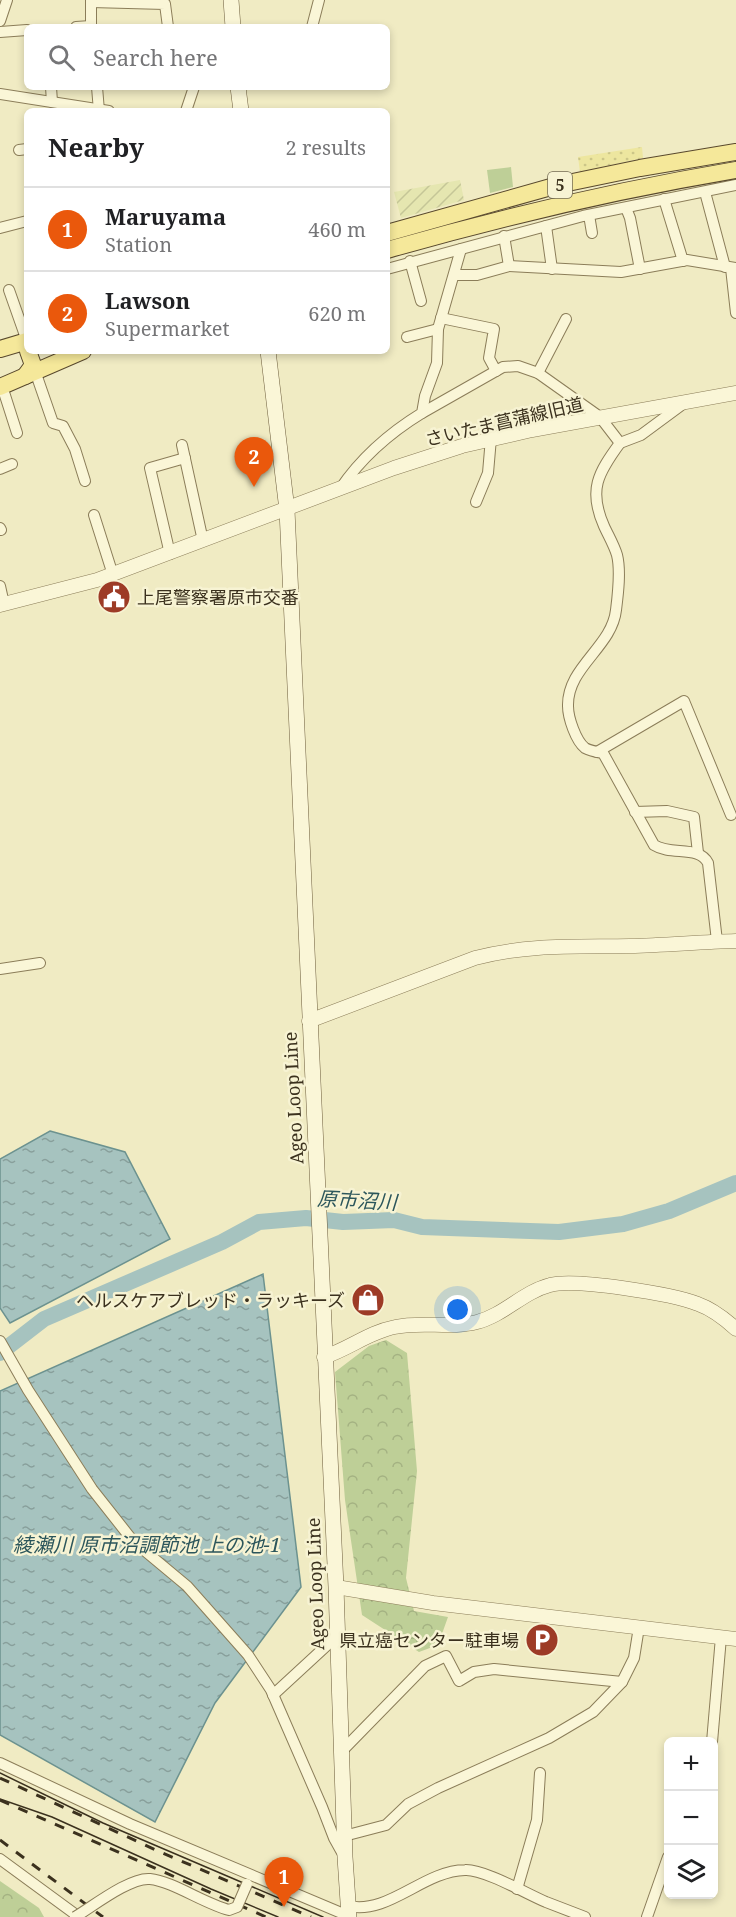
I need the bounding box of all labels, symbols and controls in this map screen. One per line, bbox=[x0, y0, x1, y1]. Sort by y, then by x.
search box bbox=[24, 24, 390, 90]
icon: search bbox=[45, 41, 78, 74]
text: Search here bbox=[93, 42, 218, 72]
text: Nearby bbox=[48, 129, 144, 165]
text: 2 results bbox=[286, 134, 366, 161]
road number: 5 bbox=[548, 172, 572, 198]
text: Maruyama bbox=[105, 201, 226, 231]
text: 1 bbox=[62, 216, 73, 243]
text: 460 m bbox=[308, 216, 366, 243]
text: Station bbox=[105, 231, 172, 258]
text: Lawson bbox=[105, 285, 190, 315]
text: 2 bbox=[62, 300, 73, 327]
text: 620 m bbox=[308, 300, 366, 327]
text: Supermarket bbox=[105, 315, 230, 342]
street label: さいたま菖蒲線旧道 bbox=[423, 391, 585, 451]
pin: 2 bbox=[234, 438, 274, 487]
public building icon: 上尾警察署原市交番 bbox=[96, 579, 132, 615]
place label: 上尾警察署原市交番 bbox=[137, 585, 299, 609]
street label: Ageo Loop Line bbox=[278, 1031, 308, 1165]
water label: 原市沼川 bbox=[316, 1184, 400, 1216]
shop icon: ヘルスケアブレッド・ラッキーズ bbox=[350, 1282, 386, 1318]
place label: ヘルスケアブレッド・ラッキーズ bbox=[76, 1288, 345, 1312]
your location bbox=[443, 1295, 472, 1324]
street label: Ageo Loop Line bbox=[301, 1517, 329, 1651]
water label: 綾瀬川 原市沼調節池 上の池-1 bbox=[13, 1531, 281, 1558]
parking icon: 県立癌センター駐車場 bbox=[524, 1622, 560, 1658]
place label: 県立癌センター駐車場 bbox=[339, 1628, 519, 1652]
map controls bbox=[664, 1737, 718, 1899]
button: + bbox=[664, 1737, 718, 1791]
button: − bbox=[664, 1791, 718, 1845]
button: layers bbox=[664, 1845, 718, 1899]
pin: 1 bbox=[264, 1858, 304, 1907]

